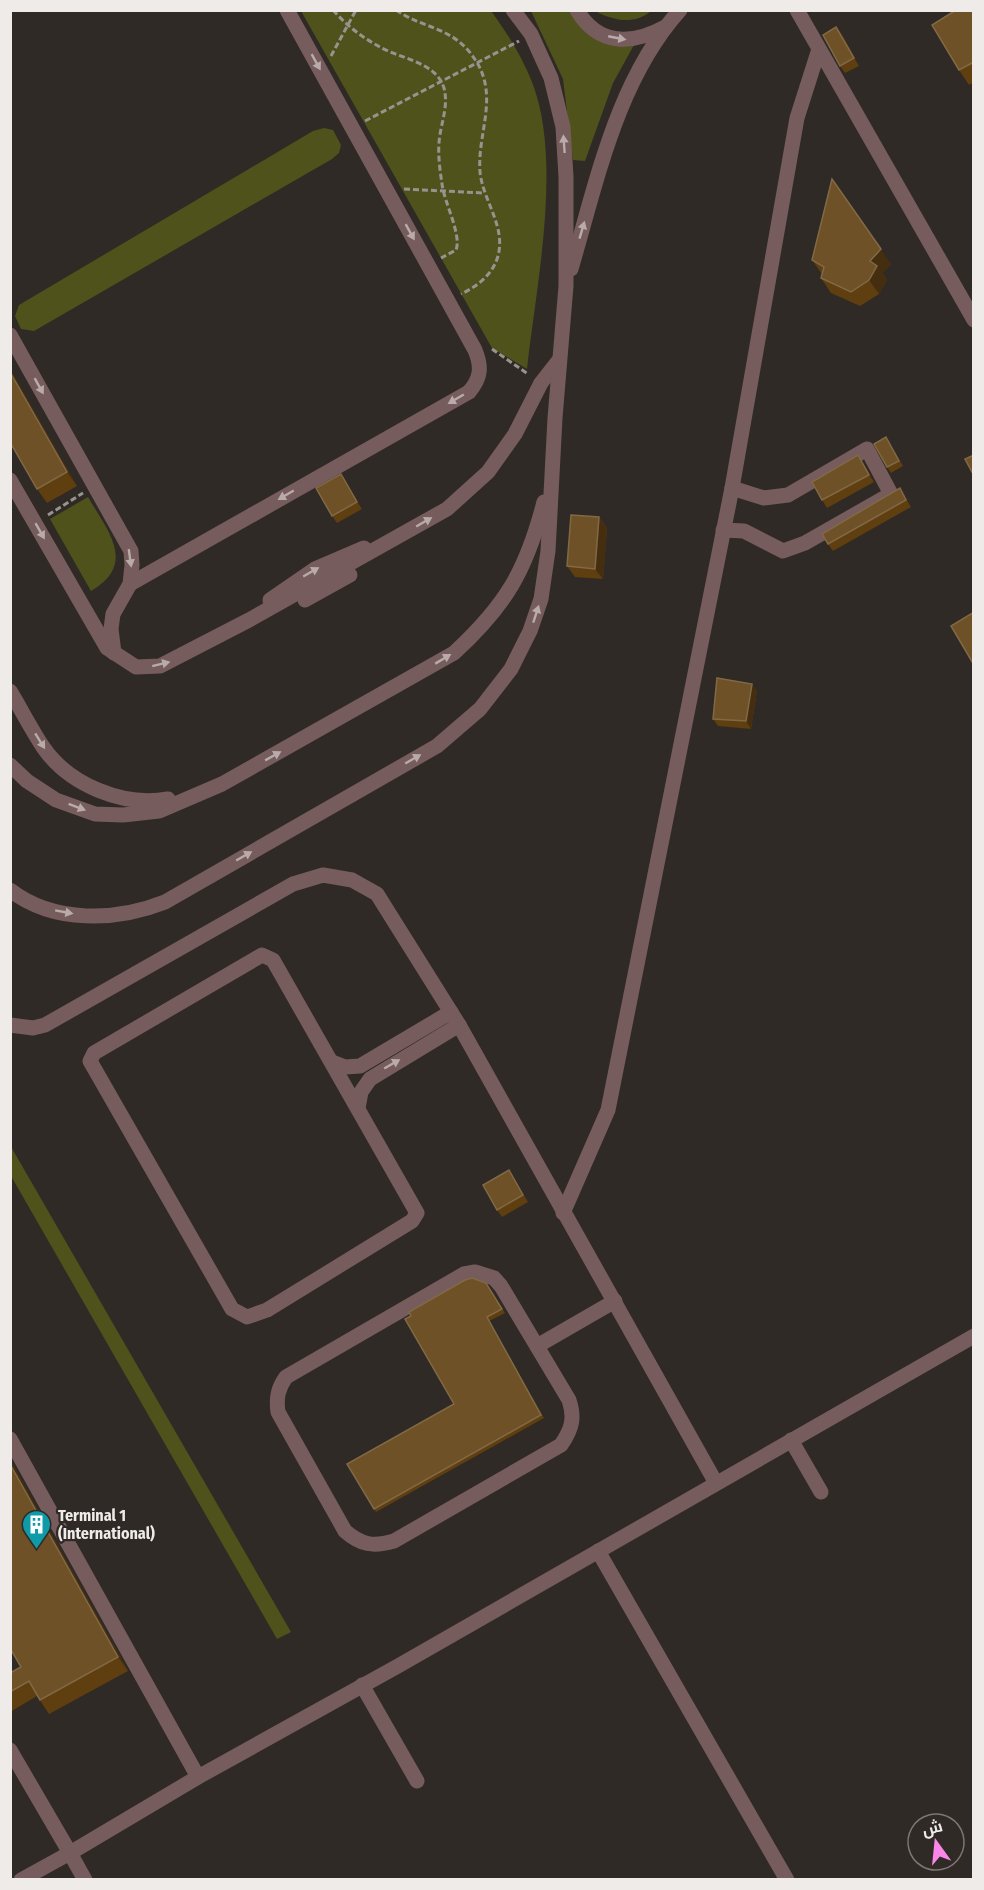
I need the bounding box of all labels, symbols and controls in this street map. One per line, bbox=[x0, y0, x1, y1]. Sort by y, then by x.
one-way arrow bbox=[608, 34, 627, 43]
one-way arrow bbox=[311, 53, 321, 70]
one-way arrow bbox=[559, 134, 568, 153]
one-way arrow bbox=[578, 221, 587, 239]
one-way arrow bbox=[405, 224, 415, 241]
one-way arrow bbox=[34, 378, 44, 395]
one-way arrow bbox=[447, 394, 464, 404]
one-way arrow bbox=[278, 490, 295, 500]
one-way arrow bbox=[416, 517, 433, 527]
one-way arrow bbox=[34, 523, 45, 539]
one-way arrow bbox=[126, 548, 135, 567]
one-way arrow bbox=[303, 566, 319, 577]
one-way arrow bbox=[531, 605, 541, 623]
one-way arrow bbox=[435, 654, 451, 665]
one-way arrow bbox=[152, 658, 170, 668]
one-way arrow bbox=[35, 733, 46, 750]
one-way arrow bbox=[265, 751, 282, 761]
one-way arrow bbox=[405, 754, 421, 765]
one-way arrow bbox=[68, 803, 86, 812]
one-way arrow bbox=[236, 851, 252, 862]
one-way arrow bbox=[55, 908, 74, 917]
one-way arrow bbox=[383, 1059, 400, 1069]
place label: Terminal 1 (International) bbox=[58, 1506, 155, 1543]
building icon: Terminal 1 (International) bbox=[21, 1508, 53, 1550]
north arrow bbox=[906, 1812, 966, 1872]
text: ش bbox=[920, 1816, 945, 1840]

